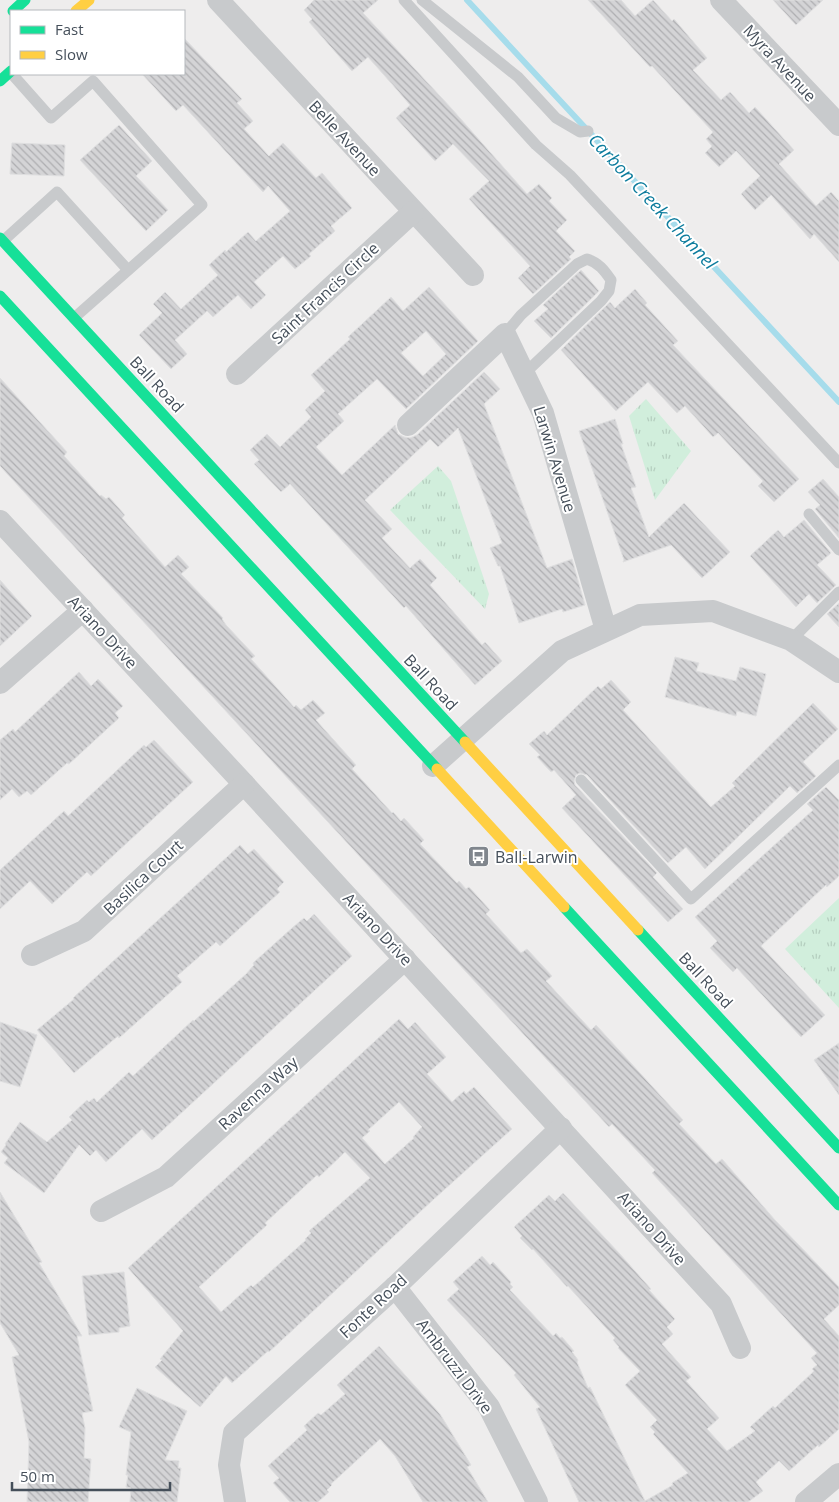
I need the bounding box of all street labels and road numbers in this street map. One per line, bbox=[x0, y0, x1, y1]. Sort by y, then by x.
street label: Myra Avenue bbox=[739, 20, 821, 106]
street label: Belle Avenue bbox=[304, 95, 386, 181]
street label: Saint Francis Circle bbox=[266, 237, 384, 349]
street label: Ball Road bbox=[125, 351, 189, 417]
street label: Larwin Avenue bbox=[528, 403, 582, 515]
street label: Ariano Drive bbox=[63, 591, 143, 673]
street label: Ball Road bbox=[399, 649, 463, 715]
street label: Basilica Court bbox=[98, 834, 188, 920]
street label: Ariano Drive bbox=[338, 888, 418, 970]
street label: Ball Road bbox=[674, 947, 738, 1013]
street label: Ravenna Way bbox=[213, 1051, 303, 1135]
street label: Ariano Drive bbox=[613, 1186, 691, 1270]
street label: Fonte Road bbox=[335, 1269, 411, 1343]
street label: Ambruzzi Drive bbox=[412, 1314, 498, 1418]

